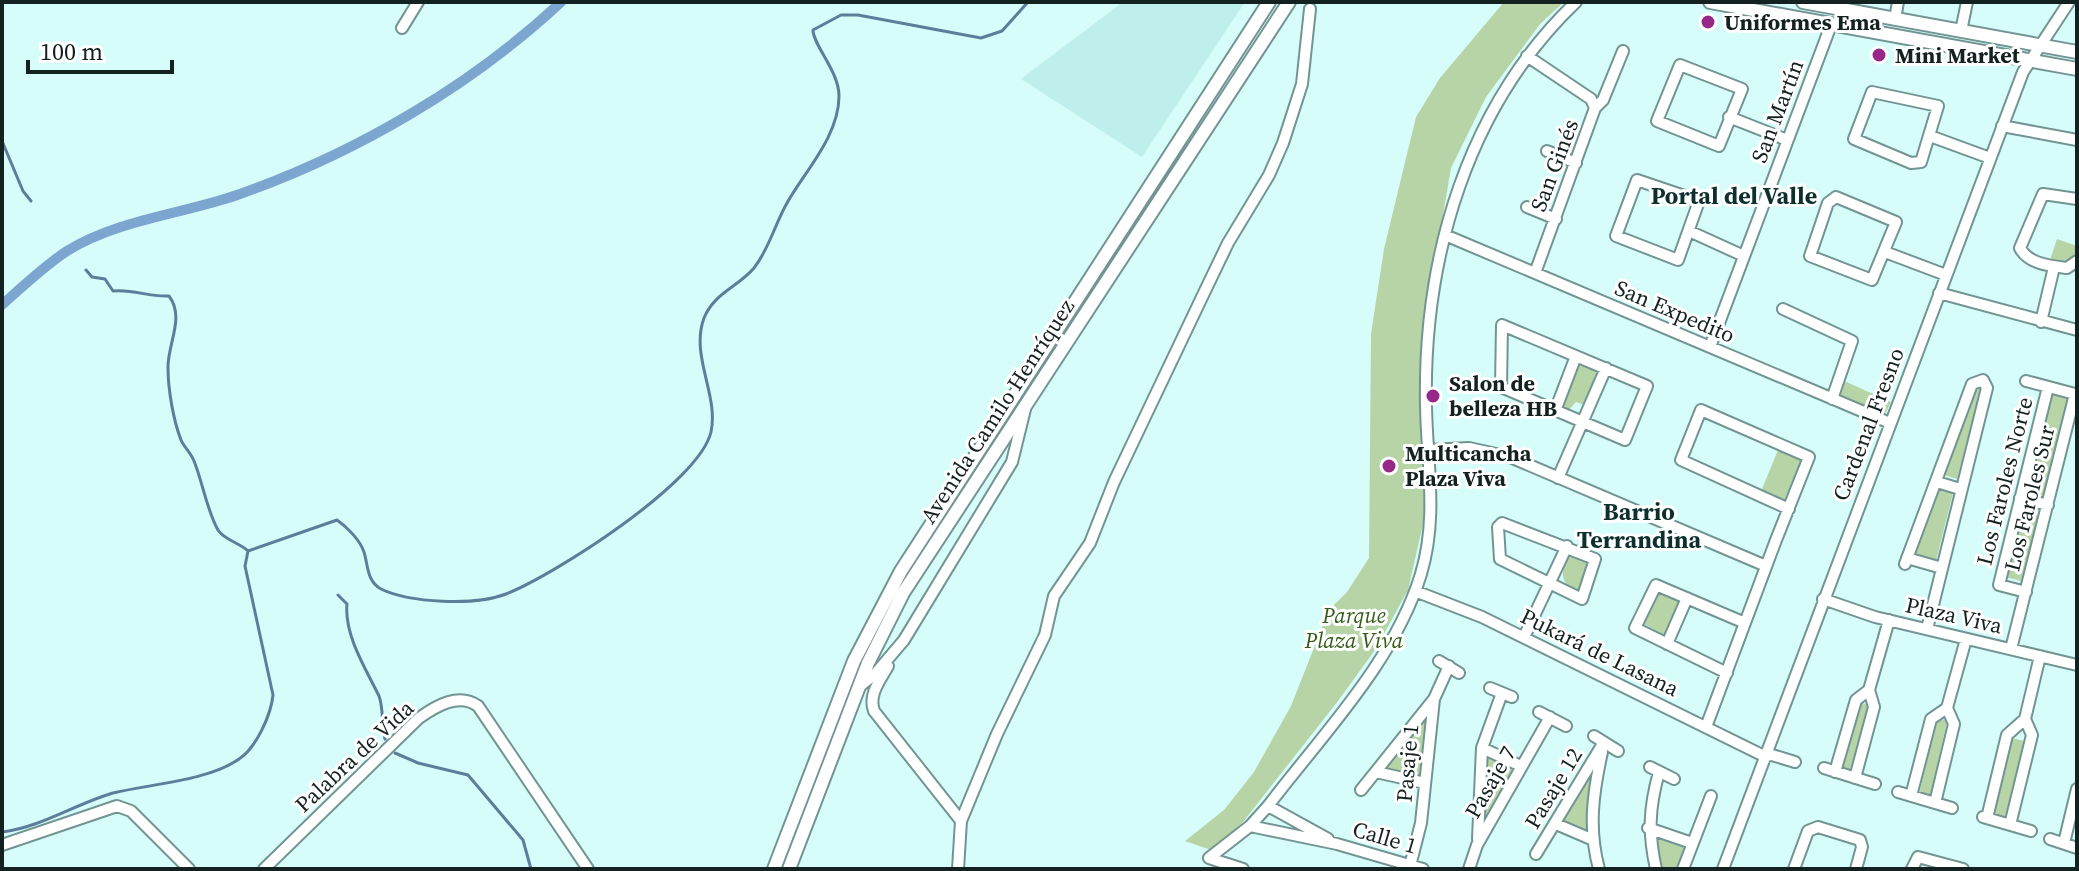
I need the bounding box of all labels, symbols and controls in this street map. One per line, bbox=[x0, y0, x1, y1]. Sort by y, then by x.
place label: Uniformes Ema bbox=[1724, 7, 1881, 37]
marker: Uniformes Ema bbox=[1699, 13, 1717, 31]
scale bar bbox=[28, 24, 172, 74]
text: 100 m bbox=[40, 35, 103, 68]
place label: Mini Market bbox=[1895, 40, 2021, 70]
marker: Mini Market bbox=[1870, 46, 1888, 64]
street label: San Martín bbox=[1744, 55, 1810, 167]
street label: San Ginés bbox=[1523, 115, 1585, 215]
district label: Portal del Valle bbox=[1651, 179, 1817, 212]
street label: San Expedito bbox=[1610, 272, 1740, 350]
street label: Avenida Camilo Henríquez bbox=[913, 293, 1081, 529]
street label: Cardenal Fresno bbox=[1825, 343, 1911, 505]
place label: Salon de belleza HB bbox=[1449, 368, 1557, 423]
marker: Salon de belleza HB bbox=[1424, 387, 1442, 405]
street label: Los Faroles Norte bbox=[1969, 394, 2039, 568]
street label: Los Faroles Sur bbox=[1996, 421, 2062, 574]
place label: Multicancha Plaza Viva bbox=[1405, 438, 1532, 493]
marker: Multicancha Plaza Viva bbox=[1380, 457, 1398, 475]
district label: Barrio Terrandina bbox=[1577, 495, 1701, 556]
street label: Plaza Viva bbox=[1903, 589, 2006, 641]
park label: Parque Plaza Viva bbox=[1304, 600, 1404, 655]
street label: Pukará de Lasana bbox=[1516, 601, 1685, 704]
street label: Palabra de Vida bbox=[288, 693, 420, 819]
street label: Pasaje 1 bbox=[1389, 723, 1425, 803]
street label: Pasaje 7 bbox=[1457, 741, 1523, 823]
street label: Pasaje 12 bbox=[1517, 742, 1589, 834]
street label: Calle 1 bbox=[1349, 814, 1421, 860]

